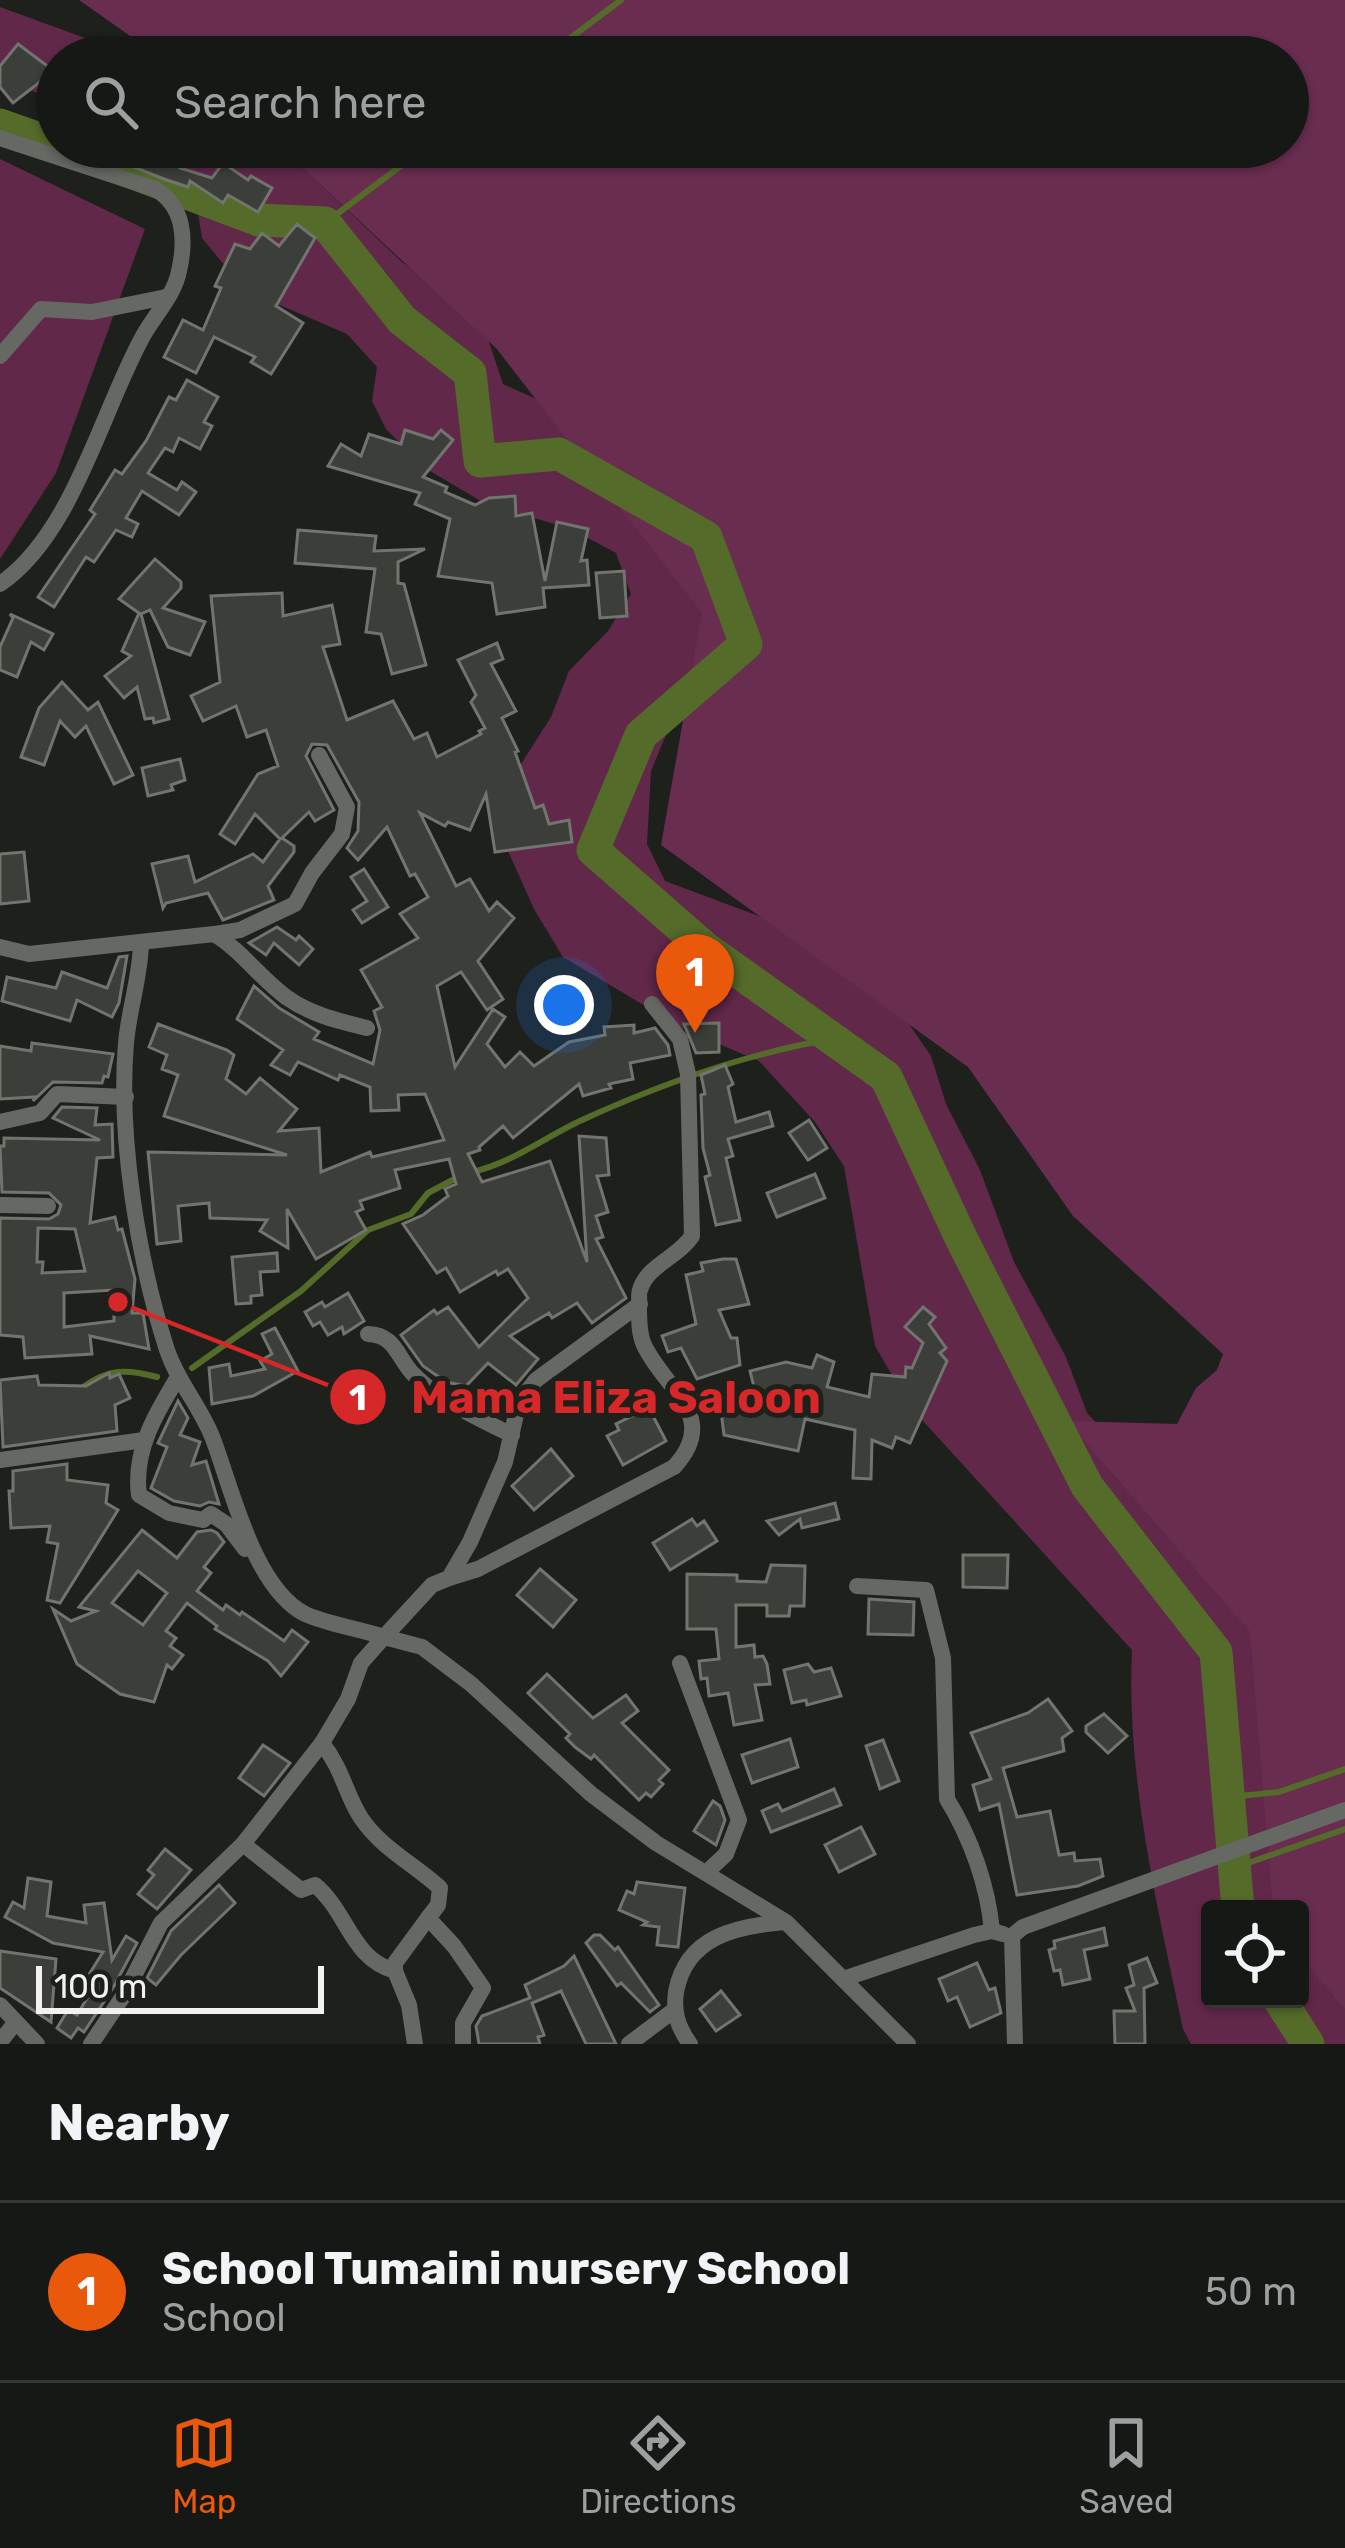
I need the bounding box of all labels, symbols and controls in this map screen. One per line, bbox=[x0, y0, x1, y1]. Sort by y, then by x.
search box bbox=[36, 36, 1309, 168]
icon: search bbox=[78, 69, 144, 135]
text: Search here bbox=[174, 76, 426, 129]
pin: 1 bbox=[656, 934, 734, 1033]
your location bbox=[534, 975, 594, 1035]
callout: Mama Eliza Saloon bbox=[328, 1356, 845, 1437]
text: Mama Eliza Saloon bbox=[411, 1371, 821, 1424]
text: 1 bbox=[349, 1376, 367, 1419]
map controls bbox=[1201, 1900, 1309, 2008]
button: locate bbox=[1201, 1900, 1309, 2008]
scale bar bbox=[36, 1960, 324, 2013]
text: 100 m bbox=[54, 1967, 147, 2006]
text: Nearby bbox=[48, 2092, 230, 2153]
text: School Tumaini nursery School bbox=[162, 2242, 850, 2295]
text: 1 bbox=[77, 2269, 97, 2315]
text: 50 m bbox=[1205, 2269, 1297, 2315]
text: School bbox=[162, 2295, 286, 2341]
tab: Map bbox=[171, 2410, 237, 2521]
tab: Directions bbox=[580, 2410, 737, 2521]
tab: Saved bbox=[1079, 2410, 1174, 2521]

